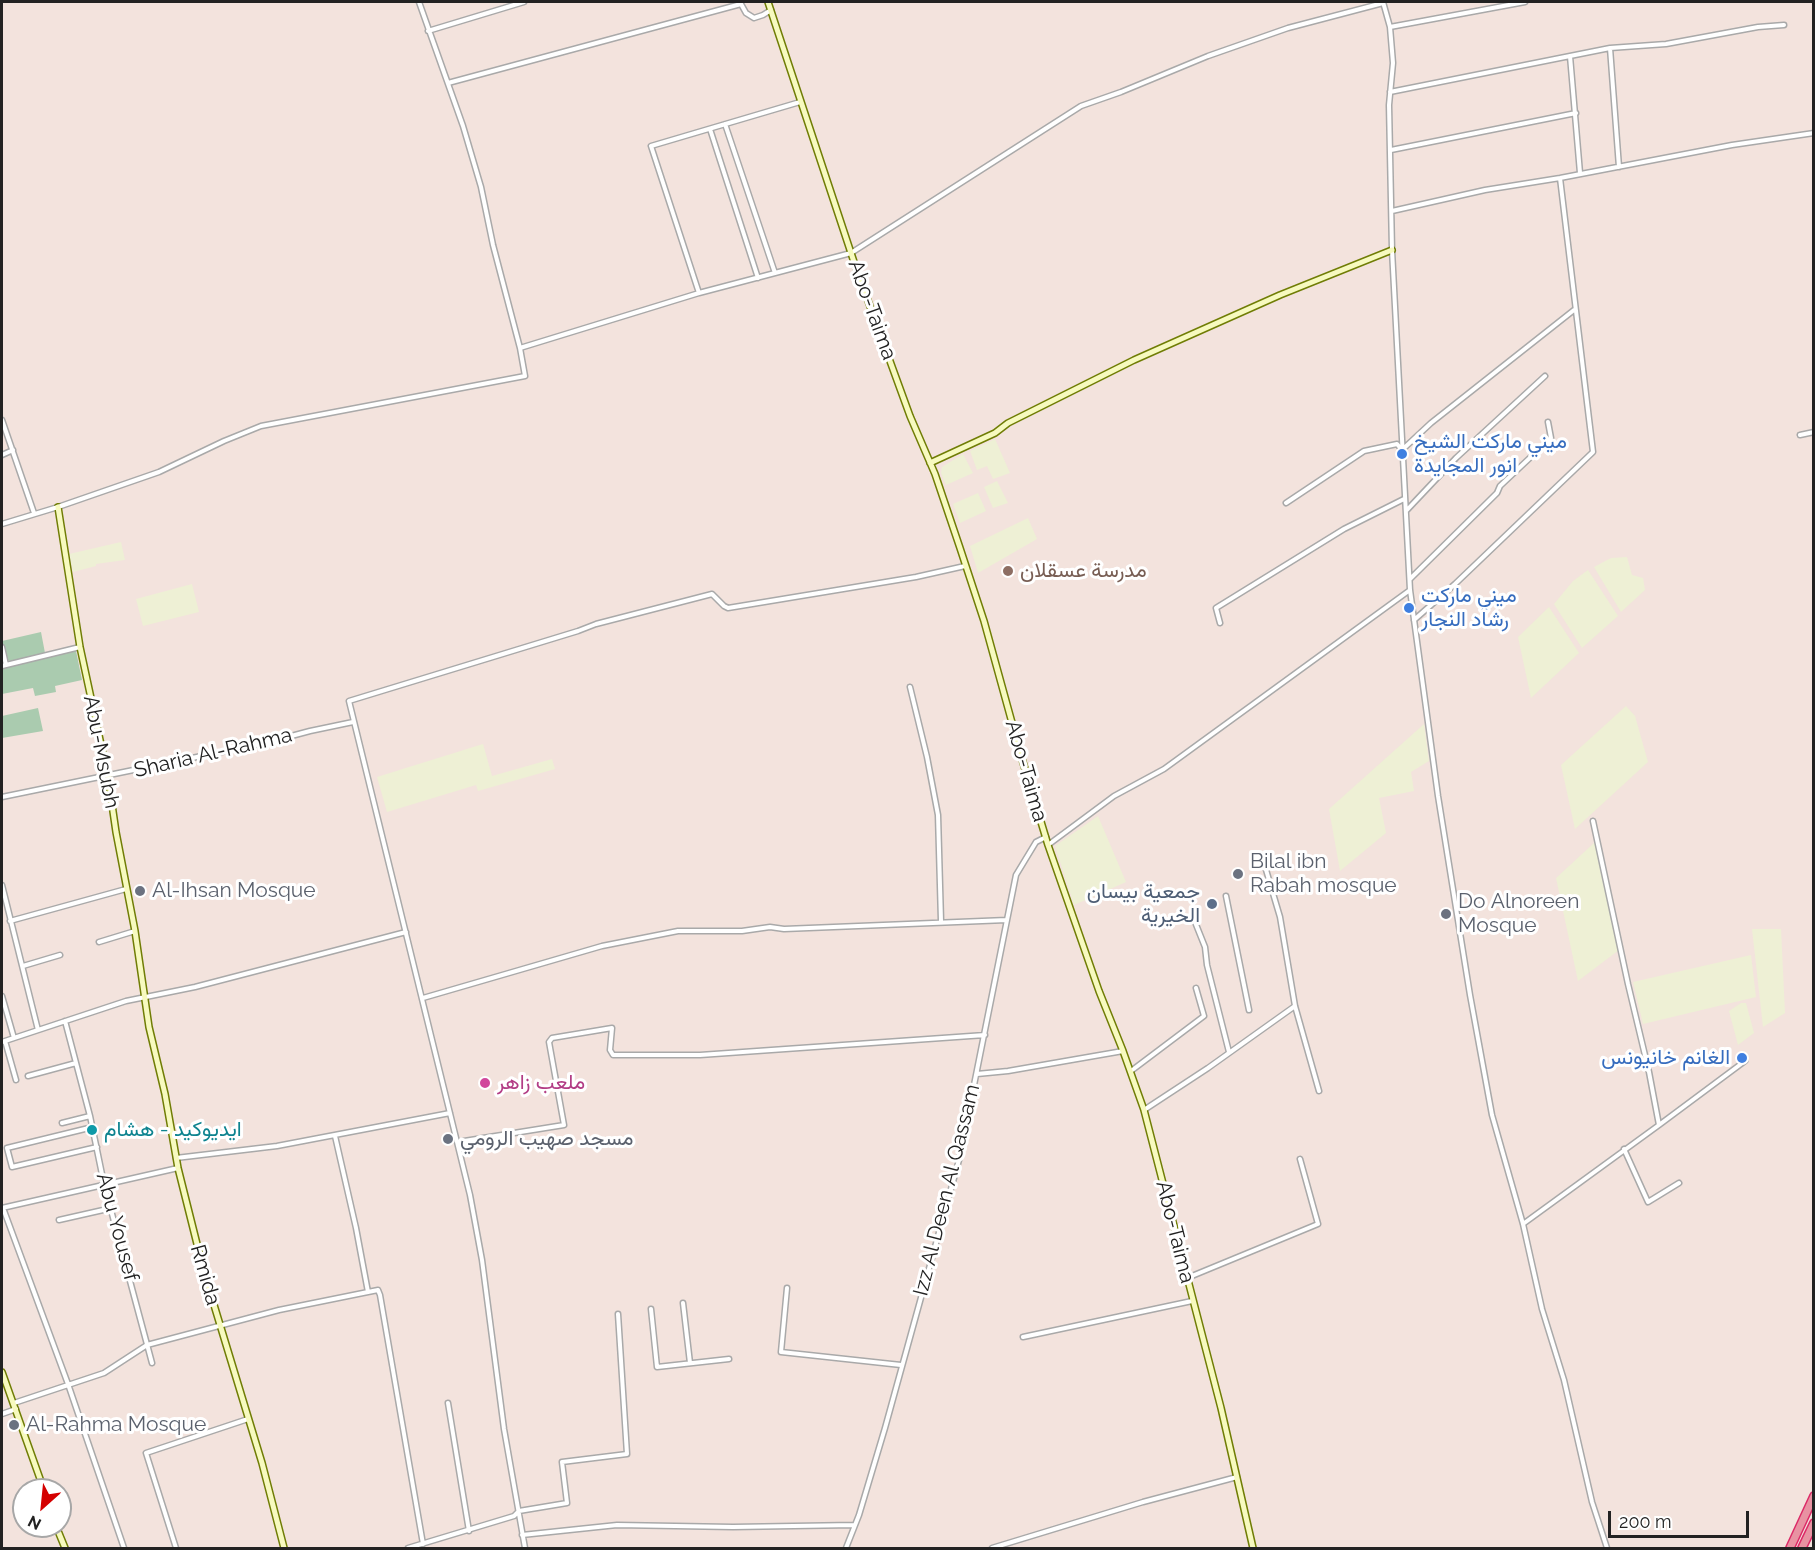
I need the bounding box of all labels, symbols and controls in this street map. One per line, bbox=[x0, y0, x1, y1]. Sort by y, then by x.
street label: Abo-Taima bbox=[842, 257, 902, 363]
place label: ميني ماركت الشيخ انور المجايدة bbox=[1414, 429, 1567, 479]
marker: ميني ماركت الشيخ انور المجايدة bbox=[1395, 447, 1409, 461]
place label: مدرسة عسقلان bbox=[1020, 558, 1147, 584]
marker: مدرسة عسقلان bbox=[1001, 564, 1015, 578]
place label: ميني ماركت رشاد النجار bbox=[1421, 583, 1517, 633]
marker: ميني ماركت رشاد النجار bbox=[1402, 601, 1416, 615]
street label: Abu-Msubh bbox=[78, 693, 124, 811]
street label: Abo-Taima bbox=[999, 717, 1053, 825]
street label: Sharia Al-Rahma bbox=[131, 723, 295, 783]
place label: Bilal ibn Rabah mosque bbox=[1250, 849, 1397, 899]
marker: Bilal ibn Rabah mosque bbox=[1231, 867, 1245, 881]
place label: Al-Ihsan Mosque bbox=[152, 878, 316, 904]
place label: جمعية بيسان الخيرية bbox=[1087, 879, 1200, 929]
marker: Al-Ihsan Mosque bbox=[133, 884, 147, 898]
place label: Do Alnoreen Mosque bbox=[1458, 889, 1579, 939]
marker: جمعية بيسان الخيرية bbox=[1205, 897, 1219, 911]
marker: Do Alnoreen Mosque bbox=[1439, 907, 1453, 921]
place label: الغانم خانيونس bbox=[1601, 1045, 1730, 1071]
marker: الغانم خانيونس bbox=[1735, 1051, 1749, 1065]
place label: ملعب زاهر bbox=[497, 1070, 585, 1096]
marker: ملعب زاهر bbox=[478, 1076, 492, 1090]
street label: Izz Al Deen Al Qassam bbox=[909, 1082, 985, 1298]
place label: ايديوكيد - هشام bbox=[104, 1117, 242, 1143]
marker: ايديوكيد - هشام bbox=[85, 1123, 99, 1137]
place label: مسجد صهيب الرومي bbox=[460, 1126, 634, 1152]
marker: مسجد صهيب الرومي bbox=[441, 1132, 455, 1146]
street label: Abu Yousef bbox=[90, 1170, 144, 1284]
street label: Abo-Taima bbox=[1150, 1178, 1200, 1286]
street label: Rmida bbox=[184, 1242, 226, 1308]
place label: Al-Rahma Mosque bbox=[26, 1412, 206, 1438]
marker: Al-Rahma Mosque bbox=[7, 1418, 21, 1432]
north arrow bbox=[12, 1478, 72, 1538]
scale bar bbox=[1611, 1499, 1752, 1537]
text: N bbox=[25, 1511, 44, 1534]
text: 200 m bbox=[1619, 1511, 1672, 1532]

